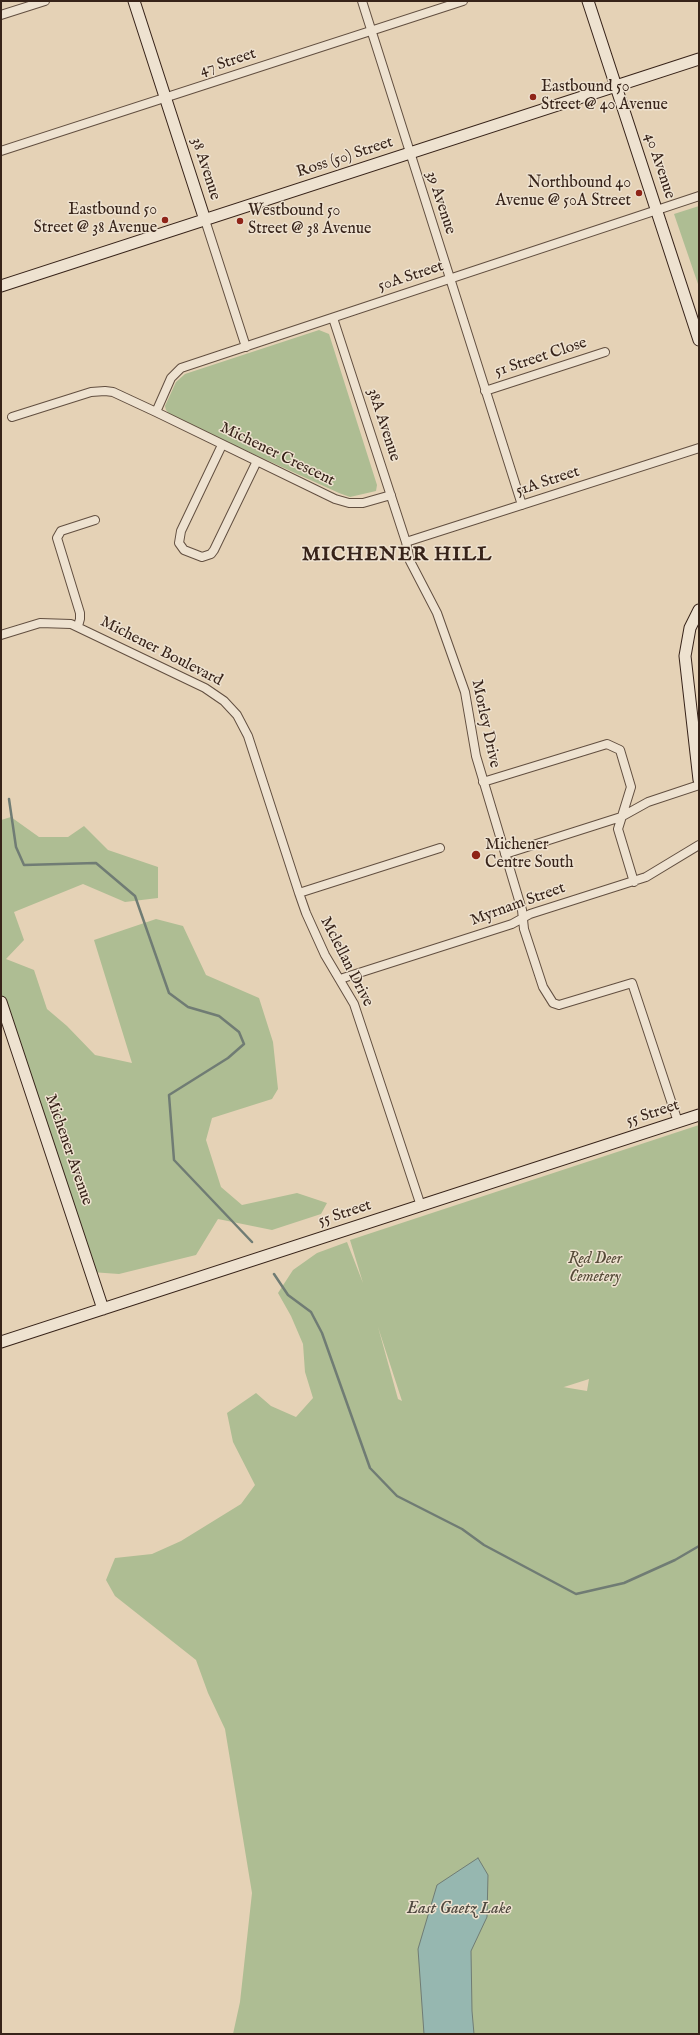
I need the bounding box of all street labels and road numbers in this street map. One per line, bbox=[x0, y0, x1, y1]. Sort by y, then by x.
street label: 47 Street bbox=[197, 45, 259, 81]
street label: 40 Avenue bbox=[639, 131, 679, 201]
street label: Ross (50) Street bbox=[294, 133, 396, 183]
street label: 38 Avenue bbox=[186, 135, 224, 203]
street label: 39 Avenue bbox=[421, 169, 459, 237]
street label: 50A Street bbox=[376, 257, 446, 297]
street label: 51 Street Close bbox=[492, 334, 590, 382]
street label: 38A Avenue bbox=[362, 386, 404, 464]
street label: Michener Crescent bbox=[216, 419, 338, 491]
street label: 51A Street bbox=[514, 463, 582, 501]
street label: Michener Boulevard bbox=[97, 613, 225, 691]
street label: Morley Drive bbox=[466, 678, 504, 770]
street label: Myrnam Street bbox=[468, 879, 568, 931]
street label: Mclellan Drive bbox=[315, 914, 377, 1010]
street label: Michener Avenue bbox=[40, 1092, 96, 1208]
street label: 55 Street bbox=[624, 1096, 682, 1132]
street label: 55 Street bbox=[316, 1196, 374, 1232]

